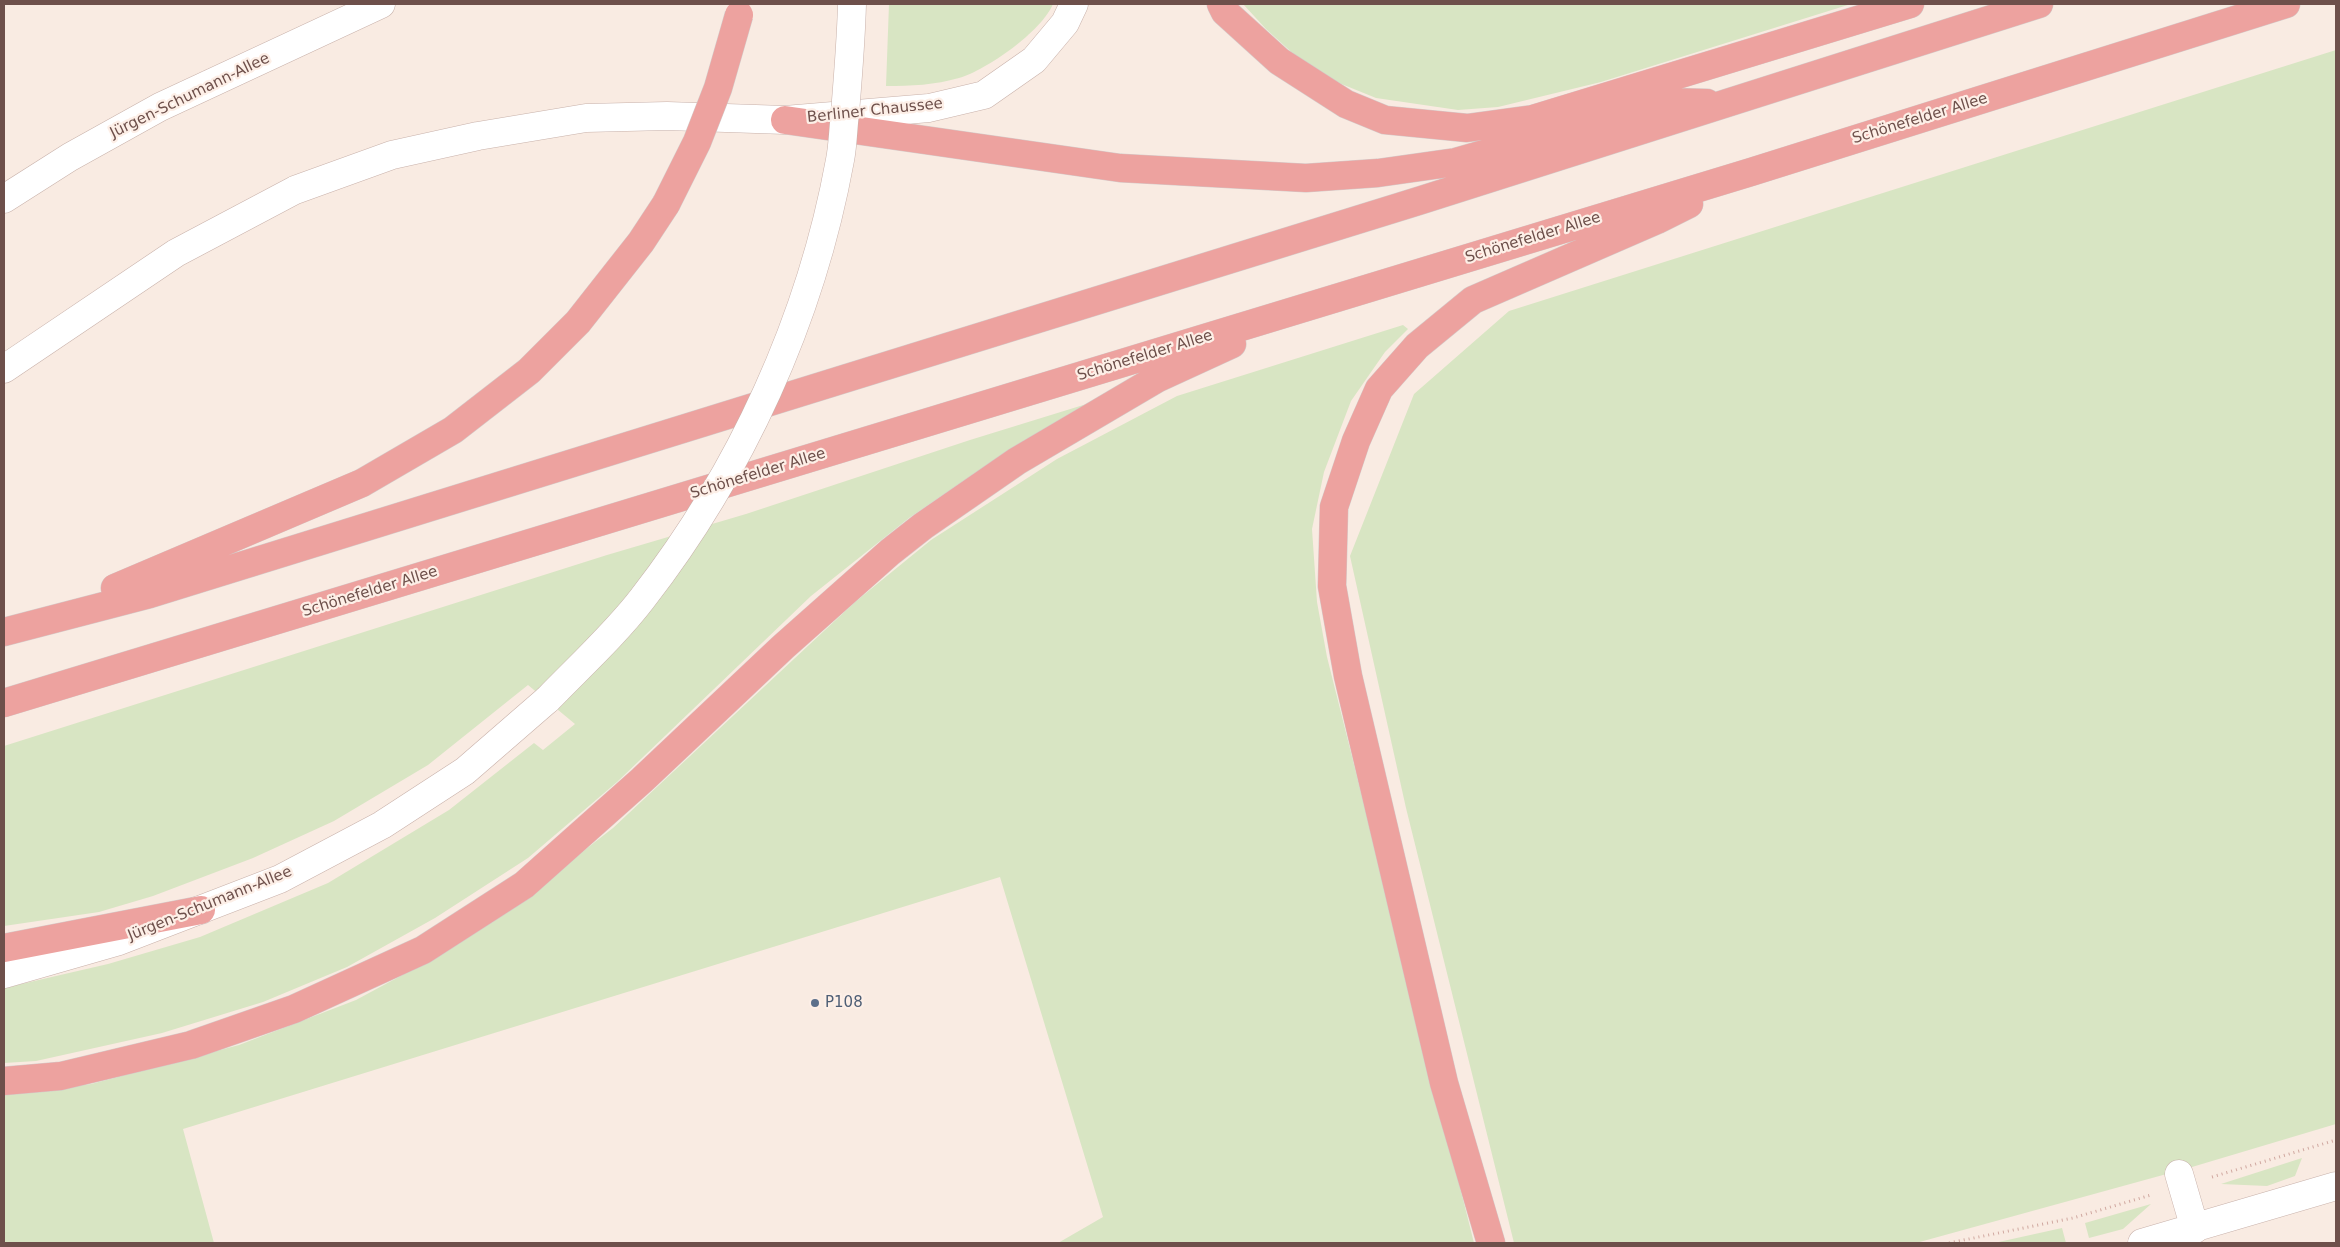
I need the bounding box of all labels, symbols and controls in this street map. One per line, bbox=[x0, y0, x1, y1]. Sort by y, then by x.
street label: Jürgen-Schumann-Allee bbox=[107, 50, 273, 142]
street label: Schönefelder Allee bbox=[1850, 90, 1990, 148]
street label: Berliner Chaussee bbox=[806, 95, 944, 127]
street label: Schönefelder Allee bbox=[1463, 209, 1603, 267]
street label: Schönefelder Allee bbox=[1075, 327, 1215, 385]
street label: Schönefelder Allee bbox=[688, 445, 828, 503]
street label: Schönefelder Allee bbox=[300, 563, 440, 621]
street label: Jürgen-Schumann-Allee bbox=[125, 863, 295, 945]
place label: P108 bbox=[825, 994, 863, 1012]
marker: P108 bbox=[809, 997, 821, 1009]

